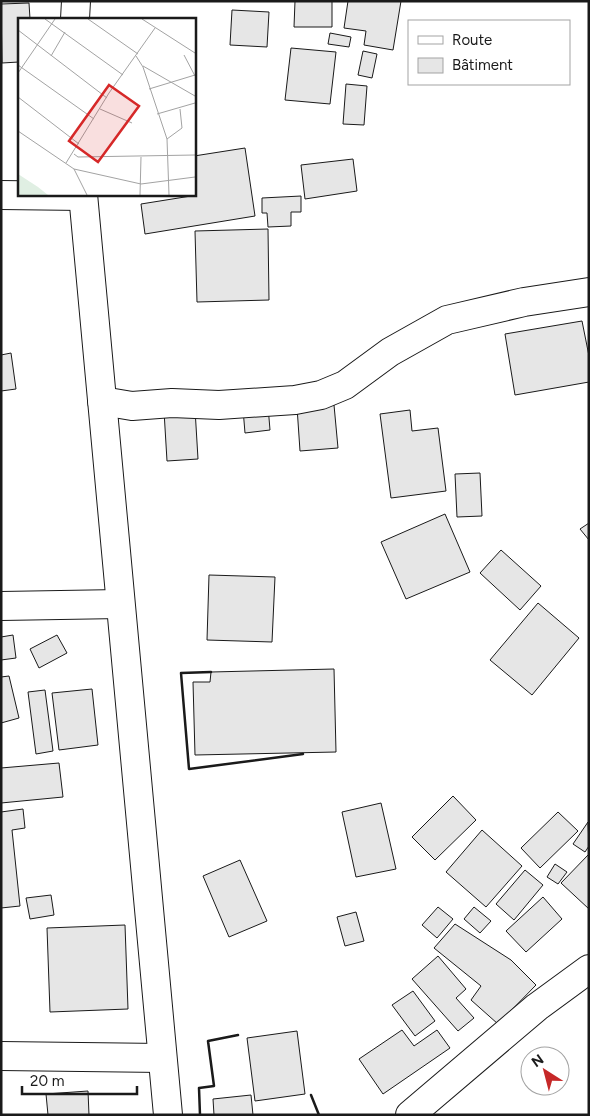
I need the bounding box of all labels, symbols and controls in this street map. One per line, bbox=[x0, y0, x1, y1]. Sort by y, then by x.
inset map bbox=[18, 18, 195, 195]
legend bbox=[408, 20, 570, 85]
text: Route bbox=[452, 31, 492, 49]
text: Bâtiment bbox=[452, 56, 513, 74]
north arrow bbox=[520, 1046, 570, 1096]
text: N bbox=[528, 1051, 547, 1071]
scale bar bbox=[22, 1064, 138, 1096]
text: 20 m bbox=[30, 1072, 64, 1090]

